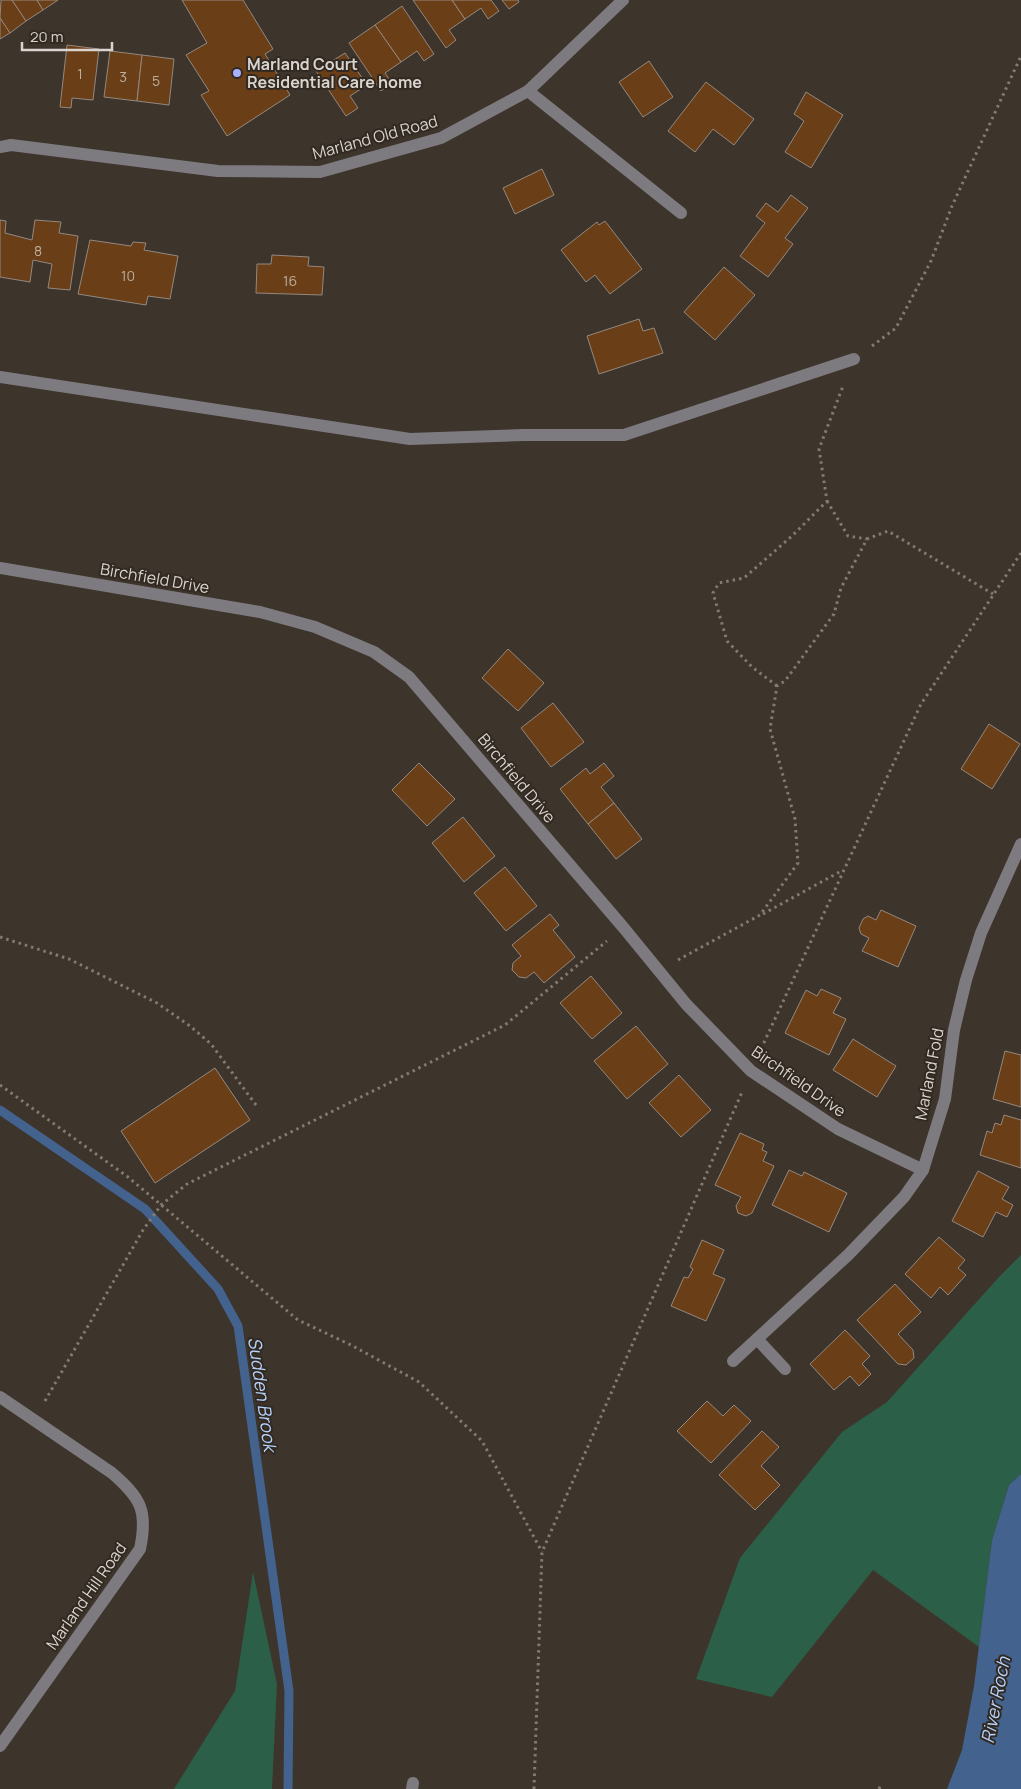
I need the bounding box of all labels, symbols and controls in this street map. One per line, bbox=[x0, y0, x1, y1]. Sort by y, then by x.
scale bar bbox=[22, 20, 112, 52]
text: 20 m bbox=[30, 26, 63, 47]
place label: Marland Court Residential Care home bbox=[247, 53, 422, 93]
house number: 1 bbox=[77, 64, 83, 83]
house number: 3 bbox=[119, 67, 127, 86]
marker: Marland Court Residential Care home bbox=[231, 67, 243, 79]
house number: 5 bbox=[152, 71, 160, 90]
street label: Marland Old Road bbox=[310, 110, 440, 164]
house number: 8 bbox=[34, 241, 42, 260]
house number: 10 bbox=[121, 266, 135, 285]
house number: 16 bbox=[283, 271, 297, 290]
street label: Birchfield Drive bbox=[99, 558, 211, 598]
street label: Birchfield Drive bbox=[473, 729, 561, 827]
street label: Marland Fold bbox=[909, 1026, 949, 1122]
street label: Birchfield Drive bbox=[747, 1040, 851, 1122]
water label: Sudden Brook bbox=[243, 1335, 283, 1456]
street label: Marland Hill Road bbox=[41, 1538, 131, 1654]
water label: River Roch bbox=[975, 1653, 1015, 1745]

